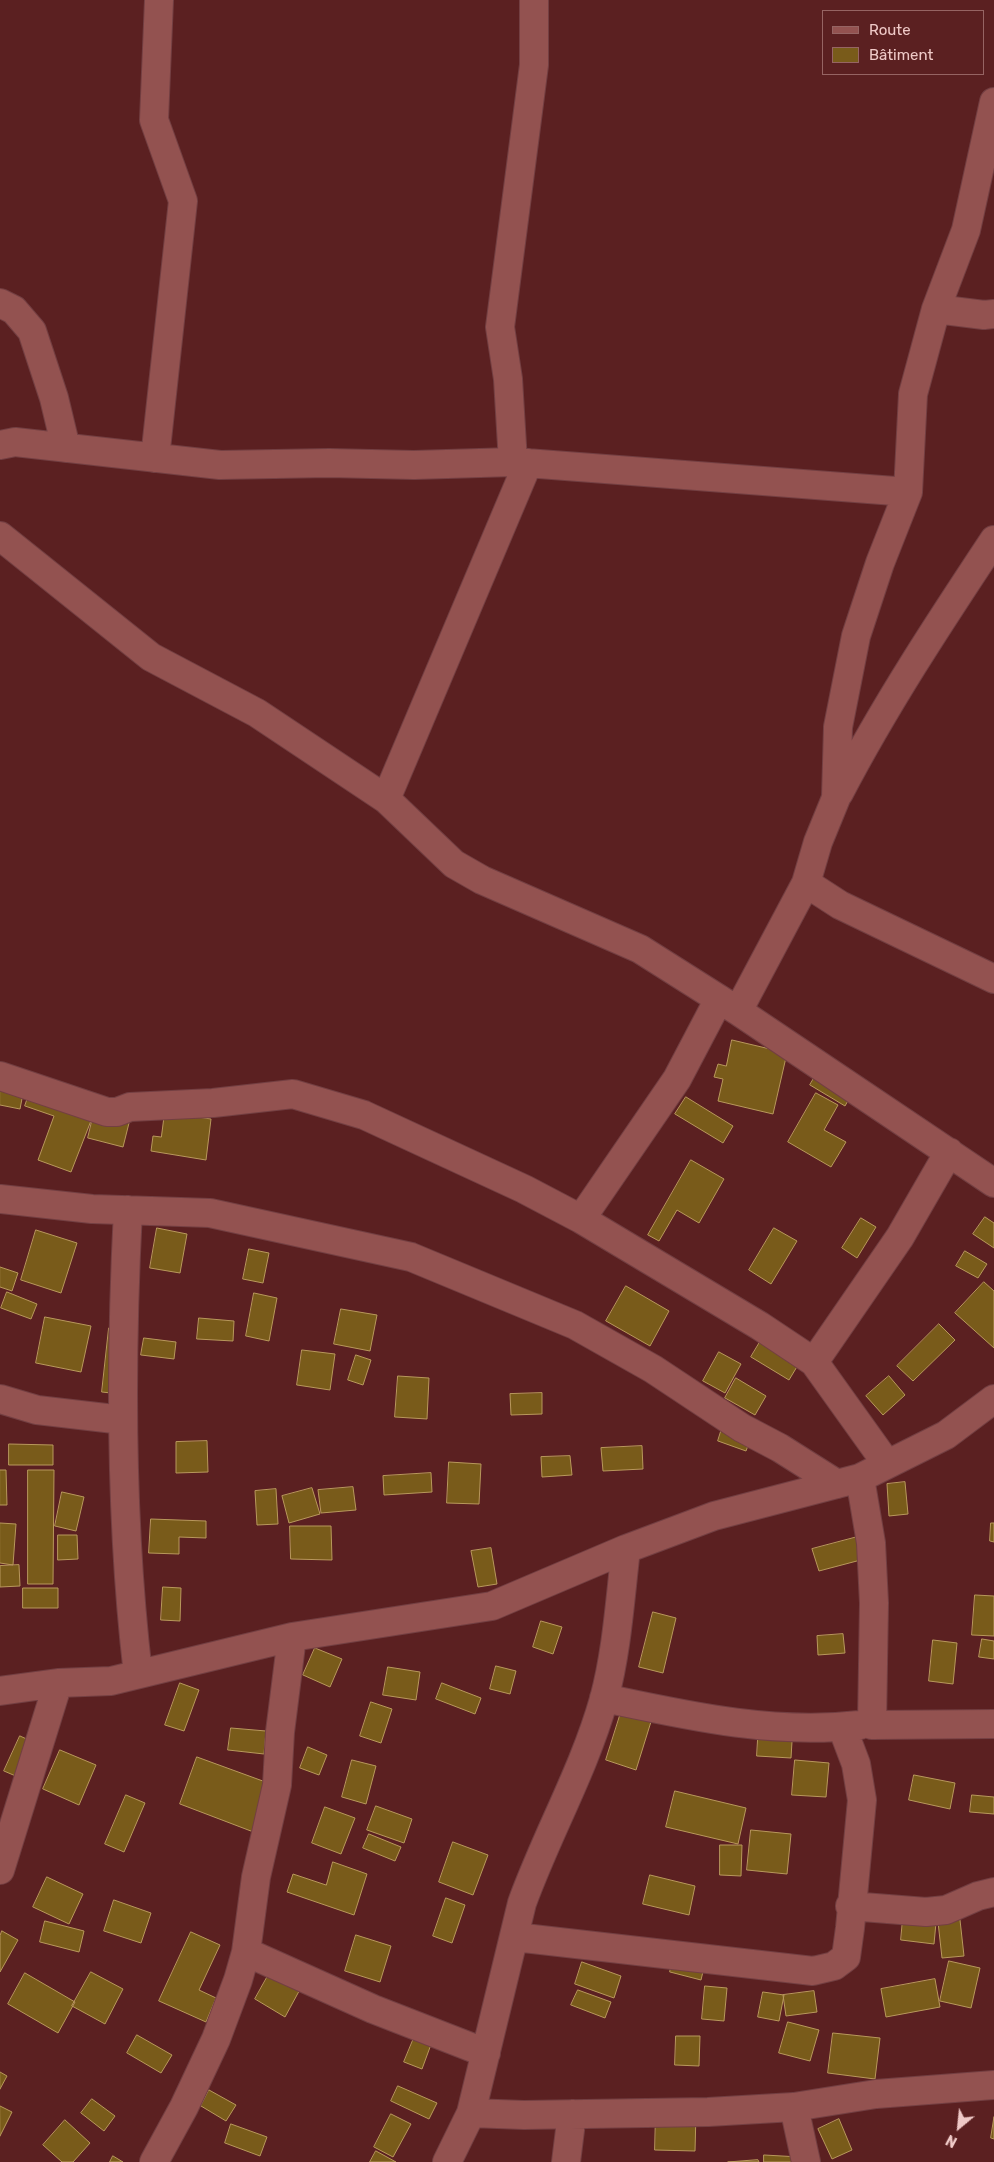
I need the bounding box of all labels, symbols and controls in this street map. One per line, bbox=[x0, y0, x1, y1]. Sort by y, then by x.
legend bbox=[822, 10, 984, 75]
text: Route bbox=[869, 21, 911, 39]
text: Bâtiment bbox=[869, 46, 933, 64]
north arrow bbox=[934, 2102, 984, 2152]
text: N bbox=[943, 2131, 960, 2151]

